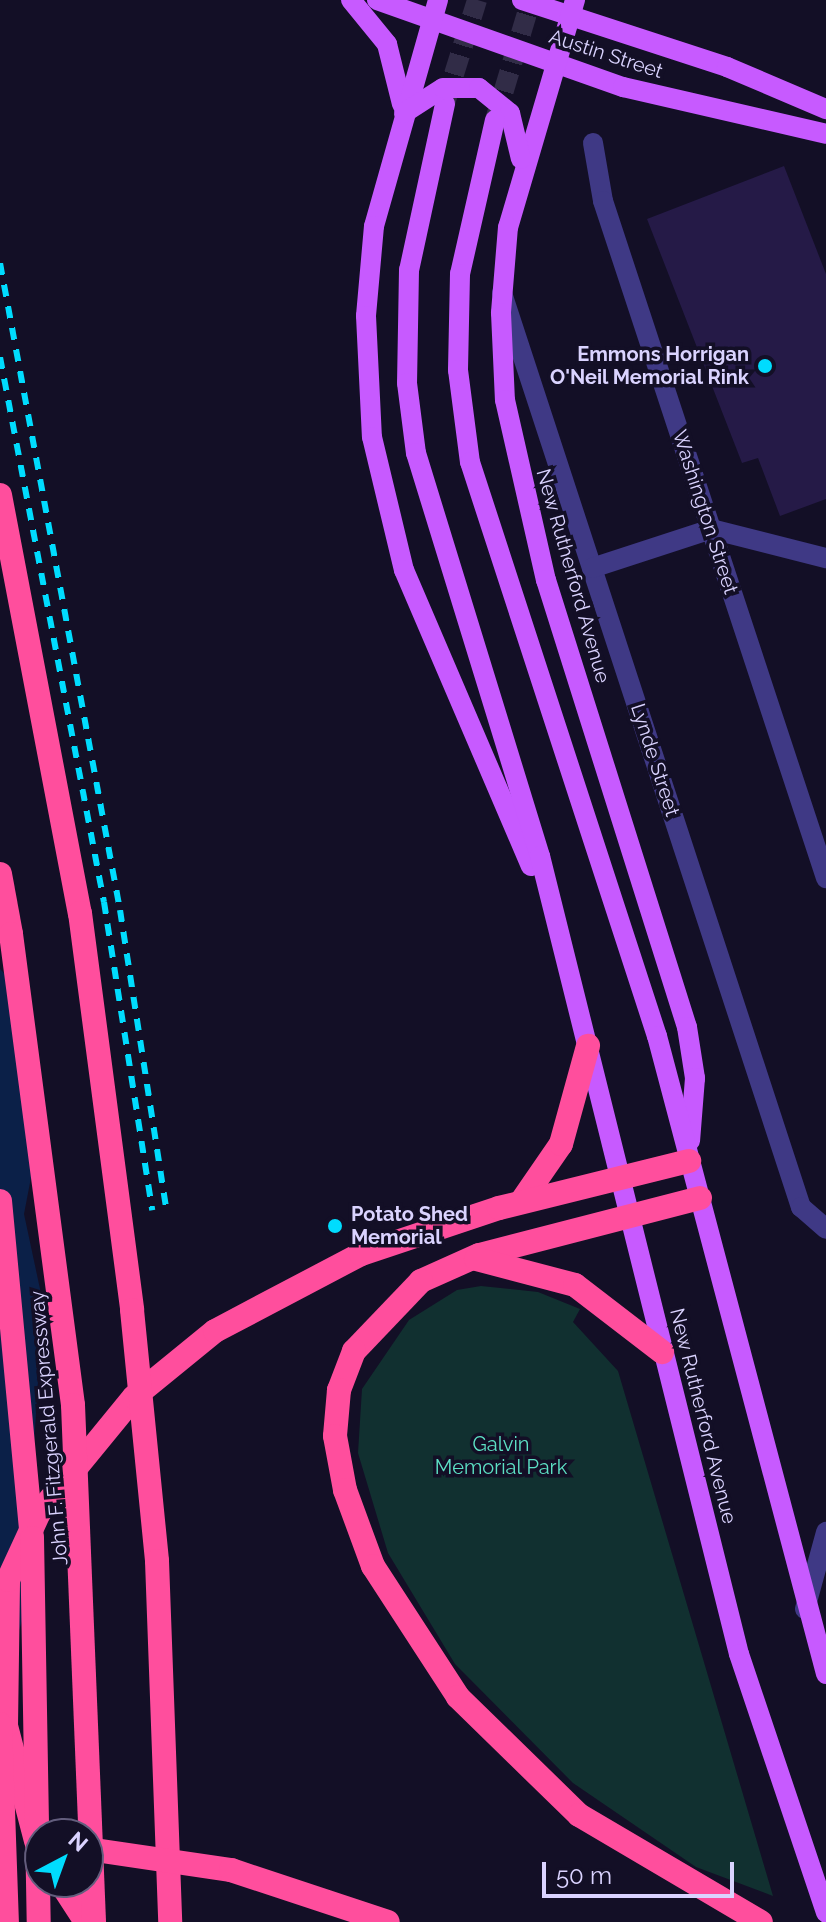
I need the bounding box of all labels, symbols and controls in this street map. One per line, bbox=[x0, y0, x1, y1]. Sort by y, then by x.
street label: Austin Street bbox=[546, 24, 666, 84]
place label: Emmons Horrigan O'Neil Memorial Rink bbox=[549, 342, 749, 389]
marker: Emmons Horrigan O'Neil Memorial Rink bbox=[756, 357, 774, 375]
street label: Washington Street bbox=[667, 427, 743, 597]
street label: New Rutherford Avenue bbox=[531, 466, 615, 686]
street label: Lynde Street bbox=[625, 701, 685, 819]
place label: Potato Shed Memorial bbox=[351, 1202, 468, 1249]
marker: Potato Shed Memorial bbox=[326, 1217, 344, 1235]
street label: John F. Fitzgerald Expressway bbox=[25, 1290, 73, 1566]
street label: New Rutherford Avenue bbox=[664, 1305, 742, 1527]
park label: Galvin Memorial Park bbox=[434, 1433, 568, 1480]
north arrow bbox=[24, 1818, 104, 1898]
text: N bbox=[64, 1826, 93, 1857]
scale bar bbox=[546, 1846, 738, 1896]
text: 50 m bbox=[556, 1861, 612, 1890]

